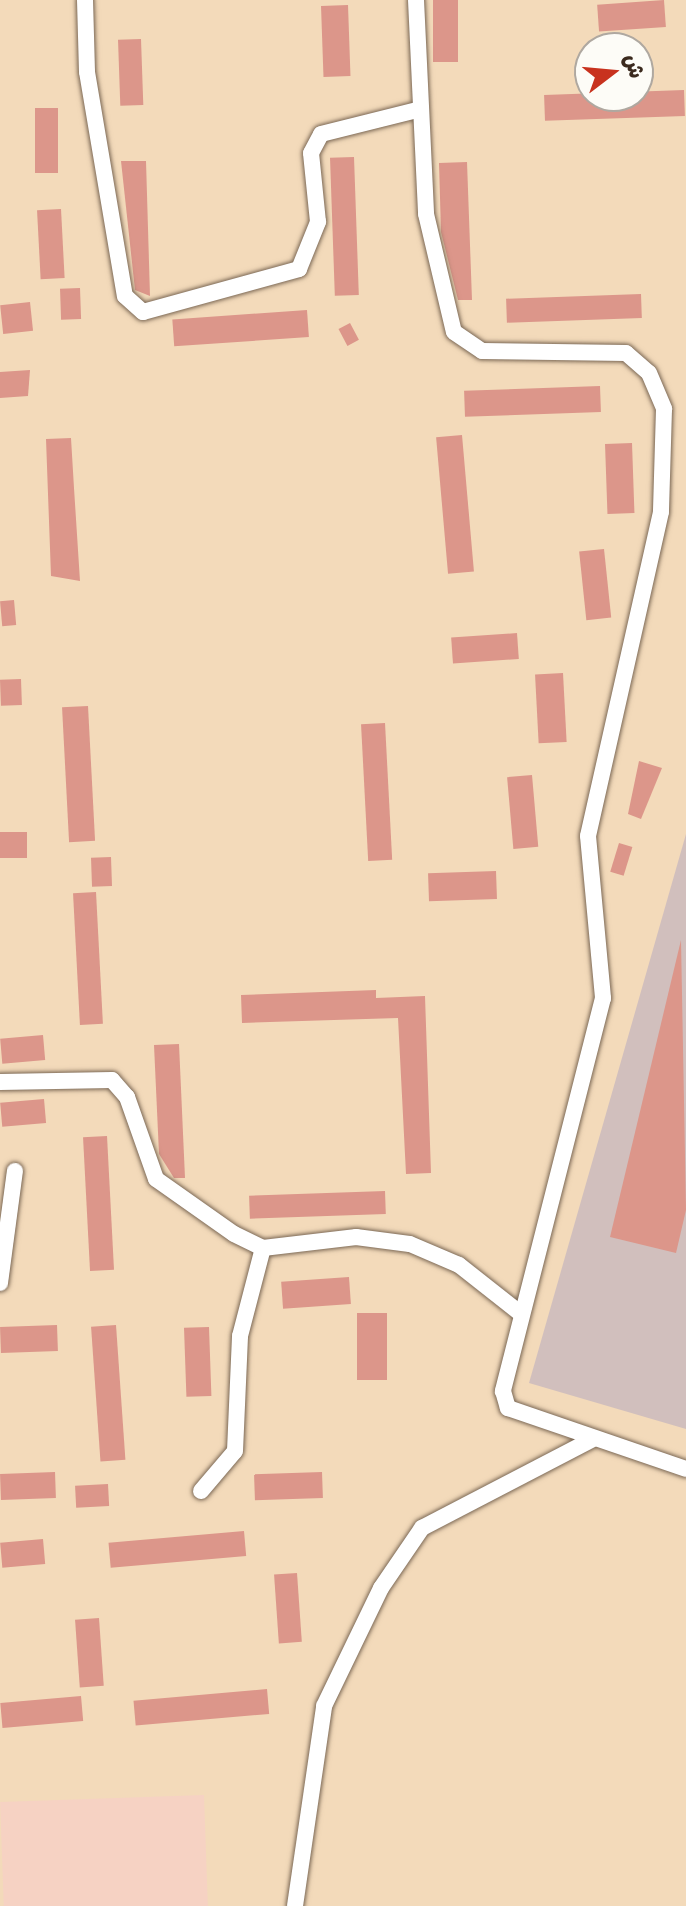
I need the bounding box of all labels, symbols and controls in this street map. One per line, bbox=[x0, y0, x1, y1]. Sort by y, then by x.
north arrow bbox=[574, 32, 654, 112]
text: ش bbox=[618, 50, 652, 81]

